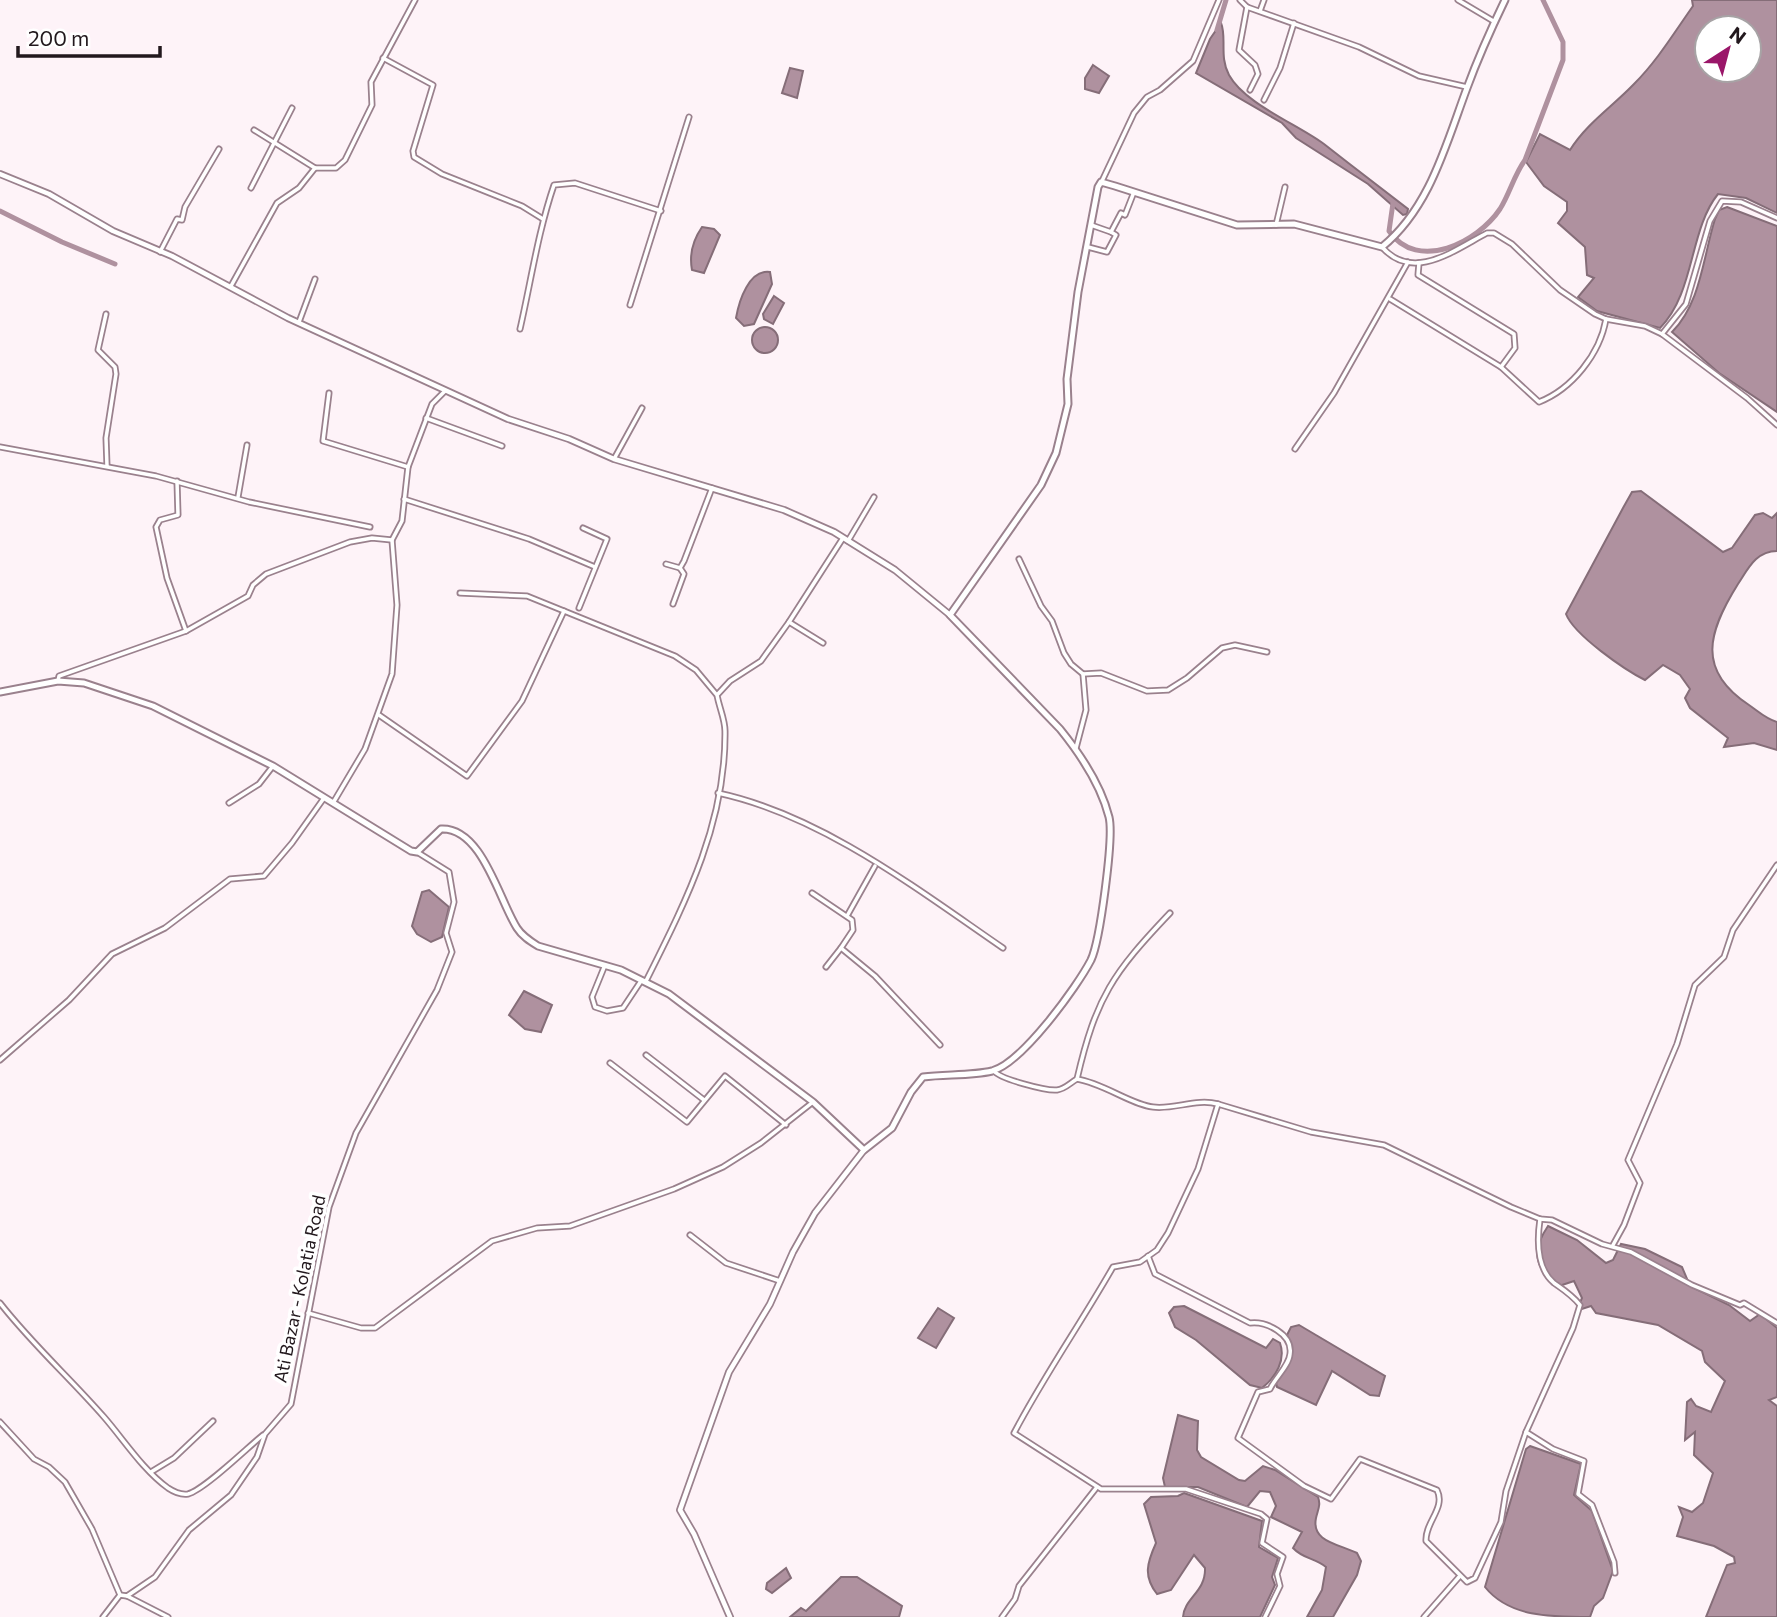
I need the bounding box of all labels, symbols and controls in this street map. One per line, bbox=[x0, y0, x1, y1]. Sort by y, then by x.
scale bar bbox=[18, 14, 159, 58]
north arrow bbox=[1693, 14, 1763, 84]
text: N bbox=[1726, 21, 1751, 48]
text: 200 m bbox=[28, 25, 89, 50]
street label: Ati Bazar - Kolatia Road bbox=[268, 1193, 330, 1385]

